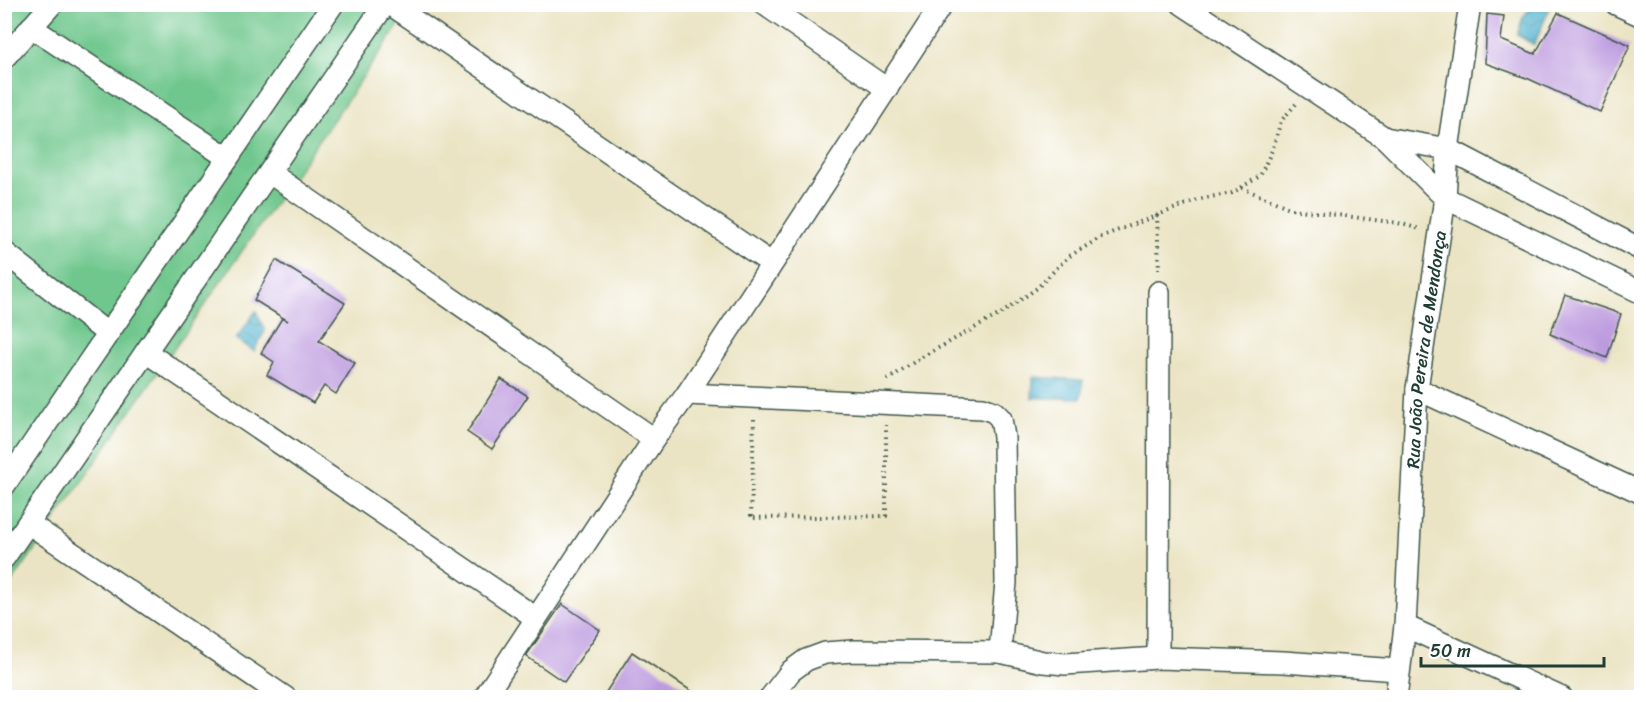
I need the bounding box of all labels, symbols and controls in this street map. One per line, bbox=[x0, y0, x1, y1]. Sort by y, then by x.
street label: Rua João Pereira de Mendonça bbox=[1397, 229, 1456, 469]
scale bar bbox=[1421, 630, 1604, 668]
text: 50 m bbox=[1430, 635, 1471, 667]

